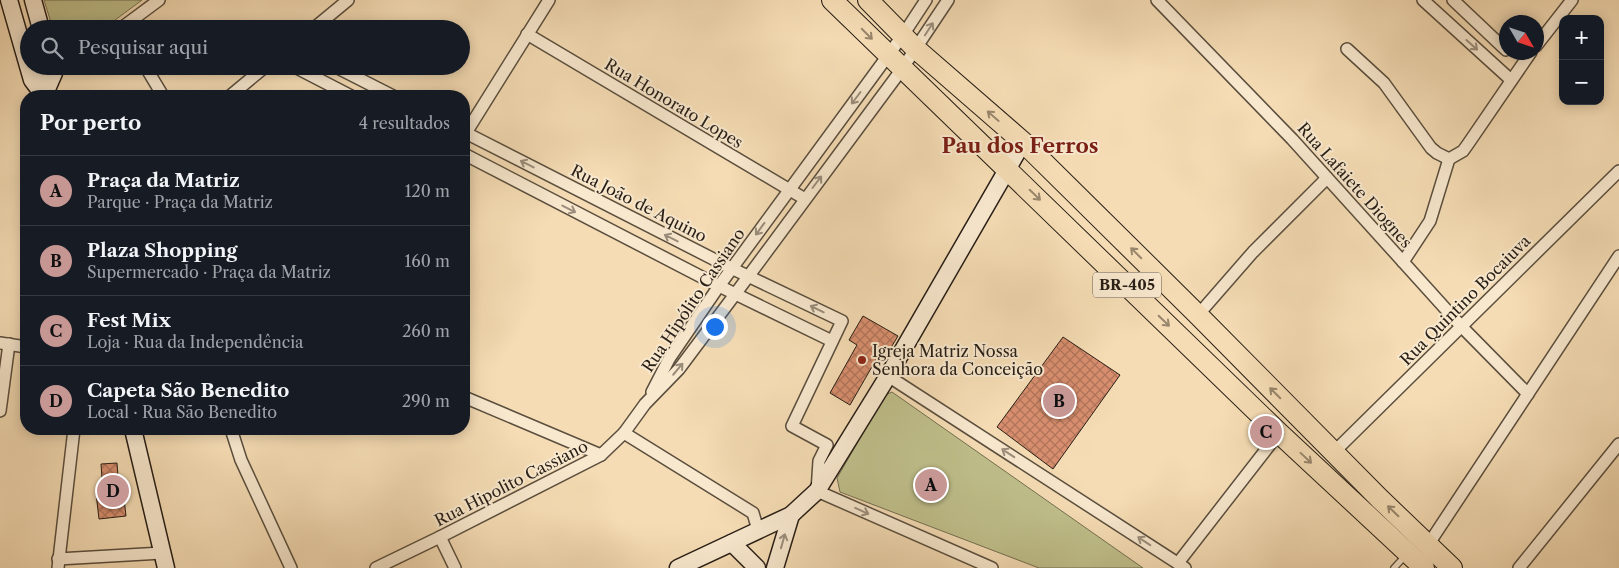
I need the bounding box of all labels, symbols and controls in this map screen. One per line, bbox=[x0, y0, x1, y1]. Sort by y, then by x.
north arrow bbox=[1499, 15, 1544, 60]
map controls bbox=[1559, 15, 1604, 105]
button: + bbox=[1559, 15, 1604, 60]
search box bbox=[20, 20, 470, 75]
one-way arrow bbox=[924, 23, 934, 37]
one-way arrow bbox=[861, 28, 873, 40]
icon: search bbox=[38, 34, 66, 62]
text: Pesquisar aqui bbox=[78, 36, 208, 59]
one-way arrow bbox=[1466, 39, 1479, 51]
street label: Rua Honorato Lopes bbox=[601, 54, 747, 152]
button: − bbox=[1559, 60, 1604, 105]
one-way arrow bbox=[851, 91, 861, 105]
text: Por perto bbox=[40, 110, 141, 135]
one-way arrow bbox=[987, 111, 1000, 122]
text: 4 resultados bbox=[359, 113, 450, 133]
street label: Rua Lafaiete Diognes bbox=[1293, 118, 1417, 252]
district label: Pau dos Ferros bbox=[941, 133, 1099, 158]
one-way arrow bbox=[519, 159, 534, 169]
street label: Rua João de Aquino bbox=[568, 160, 711, 246]
text: Praça da Matriz bbox=[87, 169, 240, 192]
one-way arrow bbox=[812, 175, 822, 189]
text: A bbox=[50, 181, 62, 201]
text: 120 m bbox=[405, 181, 450, 201]
one-way arrow bbox=[1029, 189, 1041, 201]
text: Parque · Praça da Matriz bbox=[87, 192, 273, 212]
one-way arrow bbox=[562, 204, 577, 214]
one-way arrow bbox=[755, 222, 765, 236]
street label: Rua Hipólito Cassiano bbox=[637, 224, 749, 376]
street label: Rua Quintino Bocaiuva bbox=[1396, 230, 1535, 369]
one-way arrow bbox=[664, 233, 679, 243]
text: Plaza Shopping bbox=[87, 239, 238, 262]
one-way arrow bbox=[1129, 247, 1142, 259]
text: B bbox=[50, 251, 62, 271]
text: 160 m bbox=[405, 251, 450, 271]
text: Supermercado · Praça da Matriz bbox=[87, 262, 331, 282]
road number: BR-405 bbox=[1093, 272, 1161, 298]
one-way arrow bbox=[810, 304, 825, 314]
text: Fest Mix bbox=[87, 309, 171, 332]
your location bbox=[702, 314, 728, 340]
one-way arrow bbox=[1158, 315, 1170, 327]
text: C bbox=[50, 321, 62, 341]
text: 260 m bbox=[402, 321, 450, 341]
text: Loja · Rua da Independência bbox=[87, 332, 303, 352]
place label: Igreja Matriz Nossa Senhora da Conceição bbox=[872, 341, 1043, 379]
marker: Igreja Matriz Nossa Senhora da Conceição bbox=[856, 354, 868, 366]
one-way arrow bbox=[672, 362, 684, 375]
text: Capeta São Benedito bbox=[87, 379, 289, 402]
pin: B bbox=[1043, 382, 1075, 420]
one-way arrow bbox=[1269, 387, 1281, 399]
text: D bbox=[49, 391, 63, 411]
text: 290 m bbox=[402, 391, 450, 411]
text: Local · Rua São Benedito bbox=[87, 402, 277, 422]
pin: C bbox=[1250, 413, 1282, 451]
street label: Rua Hipolito Cassiano bbox=[431, 436, 591, 530]
one-way arrow bbox=[1001, 448, 1015, 458]
one-way arrow bbox=[1299, 452, 1312, 464]
pin: A bbox=[915, 466, 947, 504]
pin: D bbox=[97, 472, 129, 510]
one-way arrow bbox=[1386, 505, 1399, 517]
one-way arrow bbox=[854, 506, 869, 516]
one-way arrow bbox=[779, 534, 789, 550]
one-way arrow bbox=[1138, 536, 1152, 546]

